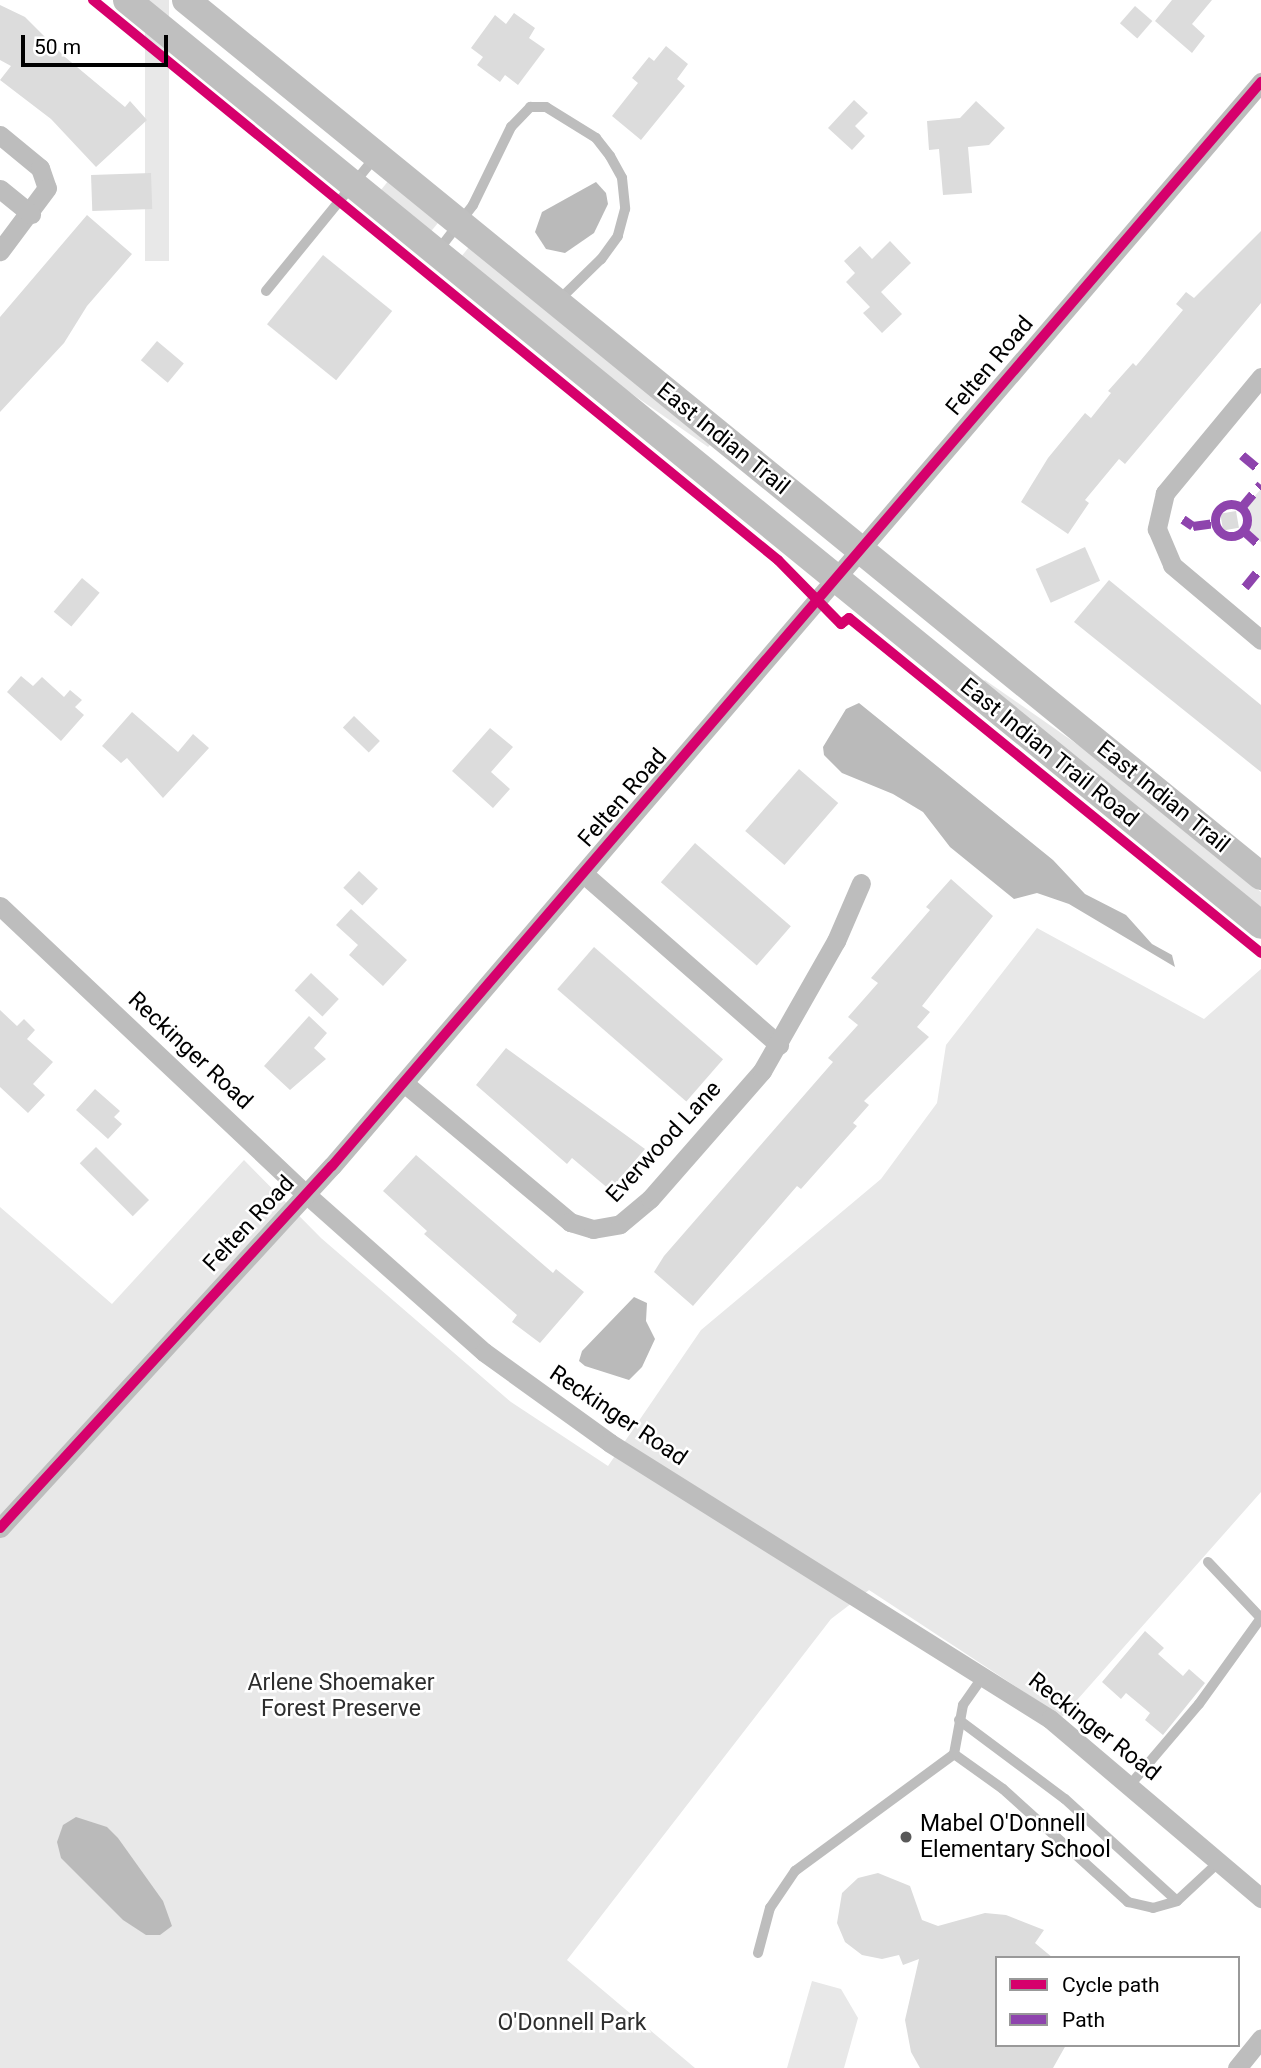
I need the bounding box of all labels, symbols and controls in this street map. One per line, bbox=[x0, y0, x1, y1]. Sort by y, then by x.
scale bar bbox=[24, 21, 172, 65]
text: 50 m bbox=[34, 35, 81, 59]
street label: Felten Road bbox=[940, 311, 1040, 421]
street label: East Indian Trail bbox=[651, 377, 795, 501]
street label: East Indian Trail Road bbox=[954, 673, 1144, 833]
street label: East Indian Trail bbox=[1091, 735, 1235, 859]
street label: Felten Road bbox=[573, 743, 673, 853]
street label: Reckinger Road bbox=[122, 986, 258, 1116]
street label: Everwood Lane bbox=[601, 1076, 727, 1208]
street label: Felten Road bbox=[198, 1170, 300, 1278]
street label: Reckinger Road bbox=[544, 1360, 692, 1472]
street label: Reckinger Road bbox=[1023, 1667, 1165, 1787]
park label: Arlene Shoemaker Forest Preserve bbox=[248, 1669, 434, 1723]
place label: Mabel O'Donnell Elementary School bbox=[920, 1810, 1111, 1864]
marker: Mabel O'Donnell Elementary School bbox=[898, 1829, 914, 1845]
legend bbox=[995, 1956, 1240, 2047]
text: Cycle path bbox=[1062, 1973, 1160, 1997]
text: Path bbox=[1062, 2008, 1105, 2032]
park label: O'Donnell Park bbox=[498, 2009, 646, 2037]

